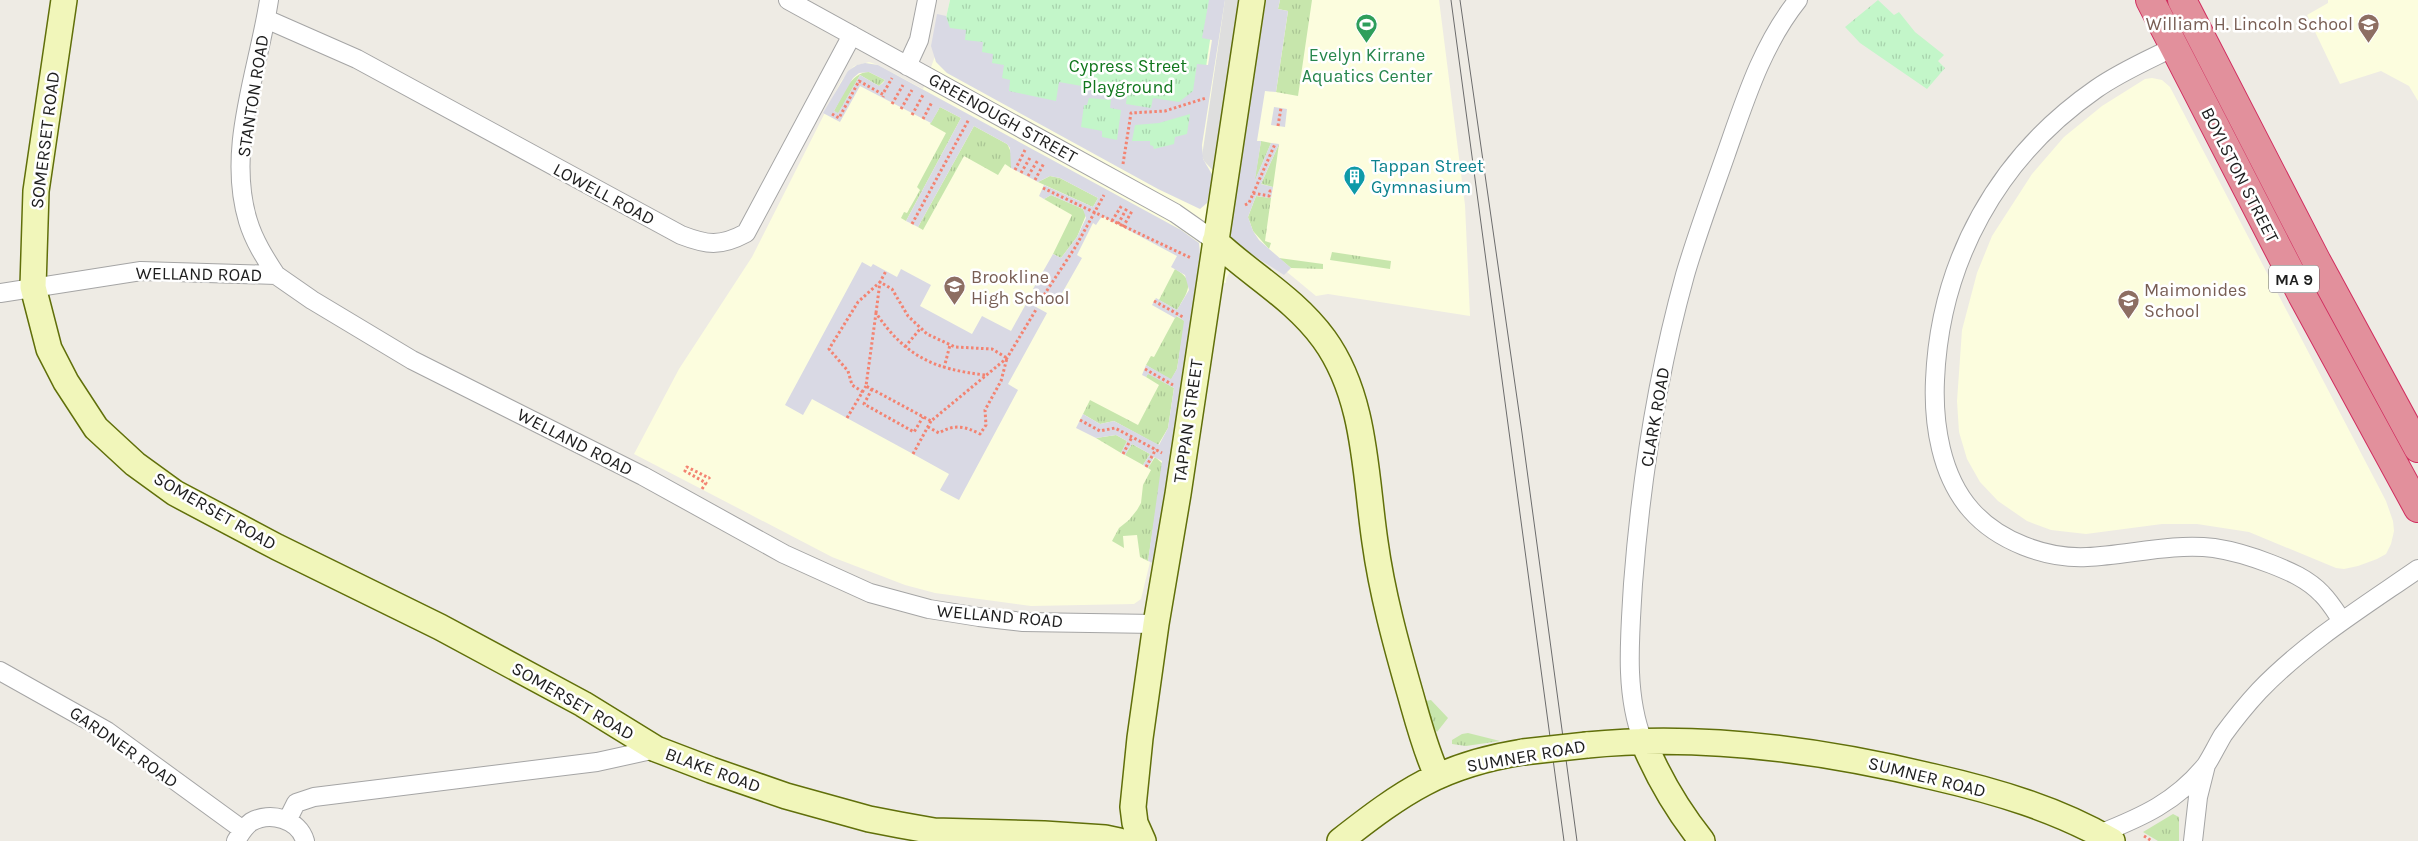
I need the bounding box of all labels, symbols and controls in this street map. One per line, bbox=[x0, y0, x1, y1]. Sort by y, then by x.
school or university icon: William H. Lincoln School bbox=[2357, 12, 2381, 43]
sports icon: Evelyn Kirrane Aquatics Center bbox=[1355, 13, 1379, 44]
place label: William H. Lincoln School bbox=[2146, 13, 2353, 35]
street label: STANTON ROAD bbox=[232, 33, 274, 159]
place label: Evelyn Kirrane Aquatics Center bbox=[1302, 44, 1433, 87]
park label: Cypress Street Playground bbox=[1069, 55, 1187, 98]
street label: GREENOUGH STREET bbox=[925, 68, 1081, 168]
street label: SOMERSET ROAD bbox=[26, 70, 64, 210]
street label: BOYLSTON STREET bbox=[2196, 104, 2284, 246]
place label: Tappan Street Gymnasium bbox=[1371, 155, 1484, 198]
street label: LOWELL ROAD bbox=[549, 158, 659, 230]
building icon: Tappan Street Gymnasium bbox=[1343, 164, 1367, 195]
street label: WELLAND ROAD bbox=[135, 262, 263, 286]
place label: Brookline High School bbox=[971, 266, 1069, 309]
road number: MA 9 bbox=[2269, 266, 2319, 292]
school or university icon: Brookline High School bbox=[943, 275, 967, 306]
place label: Maimonides School bbox=[2144, 279, 2247, 322]
school or university icon: Maimonides School bbox=[2116, 288, 2140, 319]
street label: TAPPAN STREET bbox=[1168, 358, 1208, 484]
street label: CLARK ROAD bbox=[1635, 365, 1675, 469]
street label: WELLAND ROAD bbox=[514, 403, 636, 481]
street label: SOMERSET ROAD bbox=[150, 467, 280, 555]
street label: WELLAND ROAD bbox=[936, 600, 1064, 632]
street label: SOMERSET ROAD bbox=[508, 657, 638, 745]
street label: GARDNER ROAD bbox=[65, 701, 183, 793]
street label: SUMNER ROAD bbox=[1465, 735, 1587, 777]
street label: BLAKE ROAD bbox=[662, 743, 764, 797]
street label: SUMNER ROAD bbox=[1866, 752, 1988, 802]

